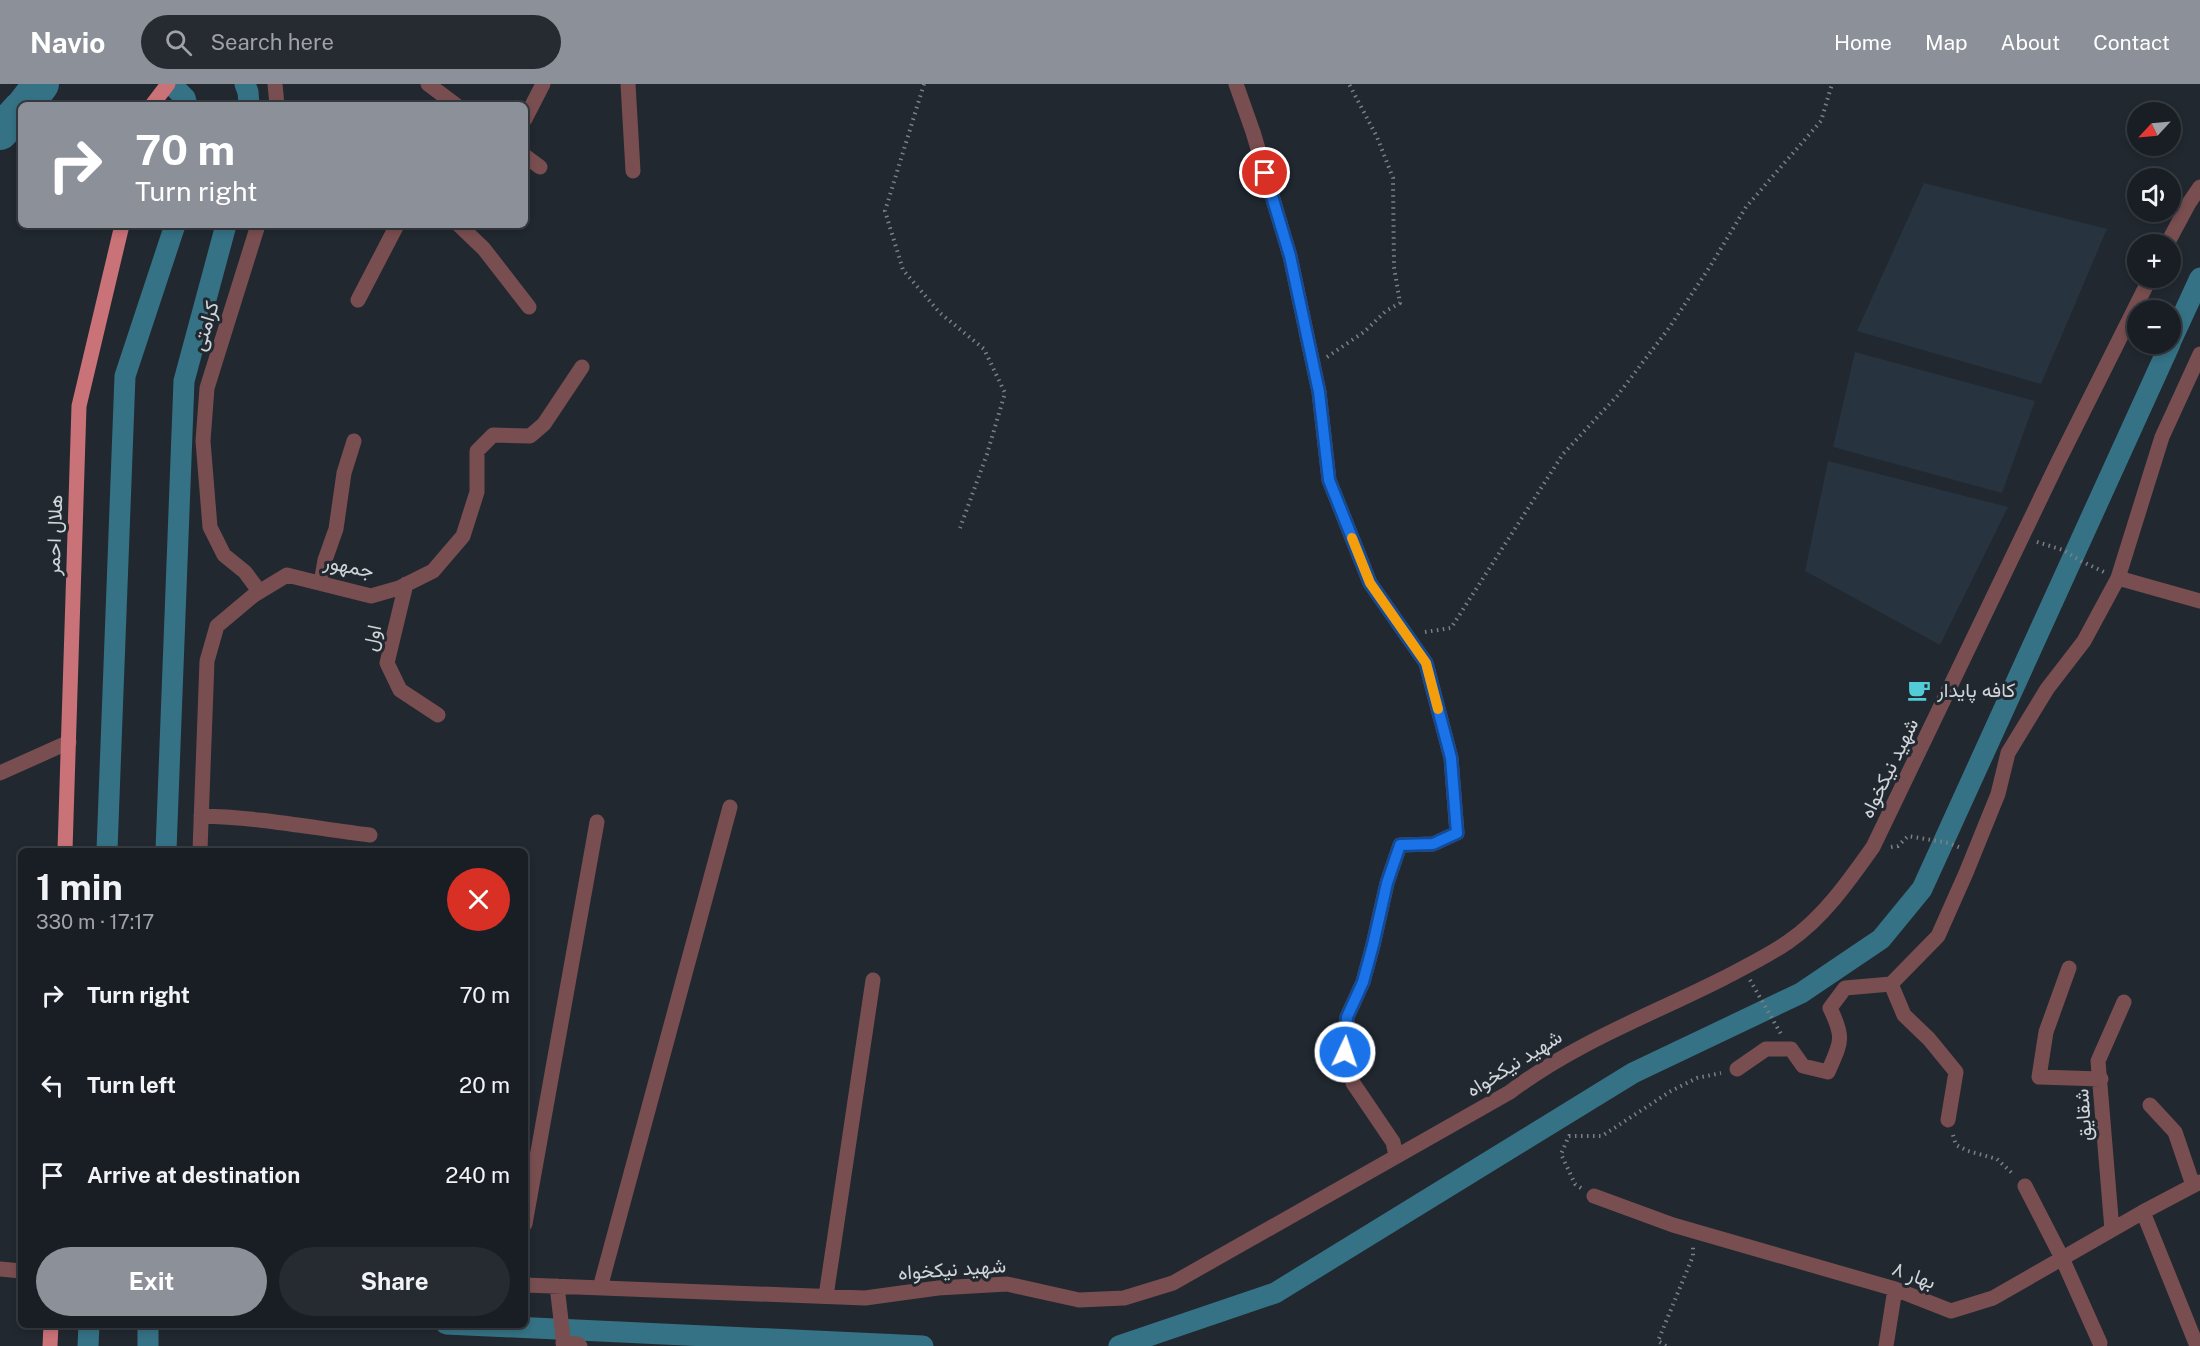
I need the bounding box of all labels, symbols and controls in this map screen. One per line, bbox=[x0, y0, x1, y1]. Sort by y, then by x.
search box bbox=[141, 15, 561, 69]
text: Navio bbox=[30, 26, 105, 59]
icon: search bbox=[162, 26, 195, 59]
text: Search here bbox=[210, 29, 334, 55]
text: Home bbox=[1834, 30, 1892, 55]
text: Map bbox=[1925, 30, 1968, 55]
text: About bbox=[2001, 30, 2060, 55]
text: Contact bbox=[2093, 30, 2170, 55]
north arrow bbox=[2127, 102, 2181, 156]
map controls bbox=[2127, 102, 2181, 354]
text: 70 m bbox=[135, 125, 235, 174]
icon: right bbox=[36, 126, 114, 204]
pin bbox=[1239, 147, 1290, 198]
icon: arrive bbox=[1248, 156, 1281, 189]
button: sound bbox=[2127, 168, 2181, 222]
text: Turn right bbox=[135, 175, 258, 207]
button: + bbox=[2127, 234, 2181, 288]
street label: کرامتی bbox=[186, 298, 225, 354]
button: − bbox=[2127, 300, 2181, 354]
street label: هلال احمر bbox=[41, 494, 68, 577]
street label: جمهور bbox=[321, 549, 376, 584]
street label: اول bbox=[358, 623, 387, 654]
cafe icon: کافه پایدار bbox=[1906, 677, 1932, 703]
place label: کافه پایدار bbox=[1936, 678, 2015, 704]
street label: شهید نیکخواه bbox=[1855, 714, 1924, 822]
text: 1 min bbox=[36, 866, 123, 908]
button: close bbox=[447, 868, 510, 931]
text: 330 m · 17:17 bbox=[36, 910, 154, 934]
icon: right bbox=[36, 979, 69, 1012]
text: Turn right bbox=[87, 982, 190, 1008]
text: 70 m bbox=[459, 982, 510, 1008]
position arrow bbox=[1313, 1020, 1377, 1084]
street label: شهید نیکخواه bbox=[1462, 1024, 1567, 1103]
icon: left bbox=[36, 1069, 69, 1102]
text: Turn left bbox=[87, 1072, 176, 1098]
text: 20 m bbox=[459, 1072, 510, 1098]
street label: شقایق bbox=[2069, 1088, 2097, 1142]
icon: arrive bbox=[36, 1159, 69, 1192]
text: Arrive at destination bbox=[87, 1162, 300, 1188]
text: 240 m bbox=[445, 1162, 510, 1188]
button: Exit bbox=[36, 1247, 267, 1316]
button: Share bbox=[279, 1247, 510, 1316]
street label: شهید نیکخواه bbox=[897, 1253, 1007, 1286]
street label: بهار ۸ bbox=[1889, 1256, 1939, 1295]

